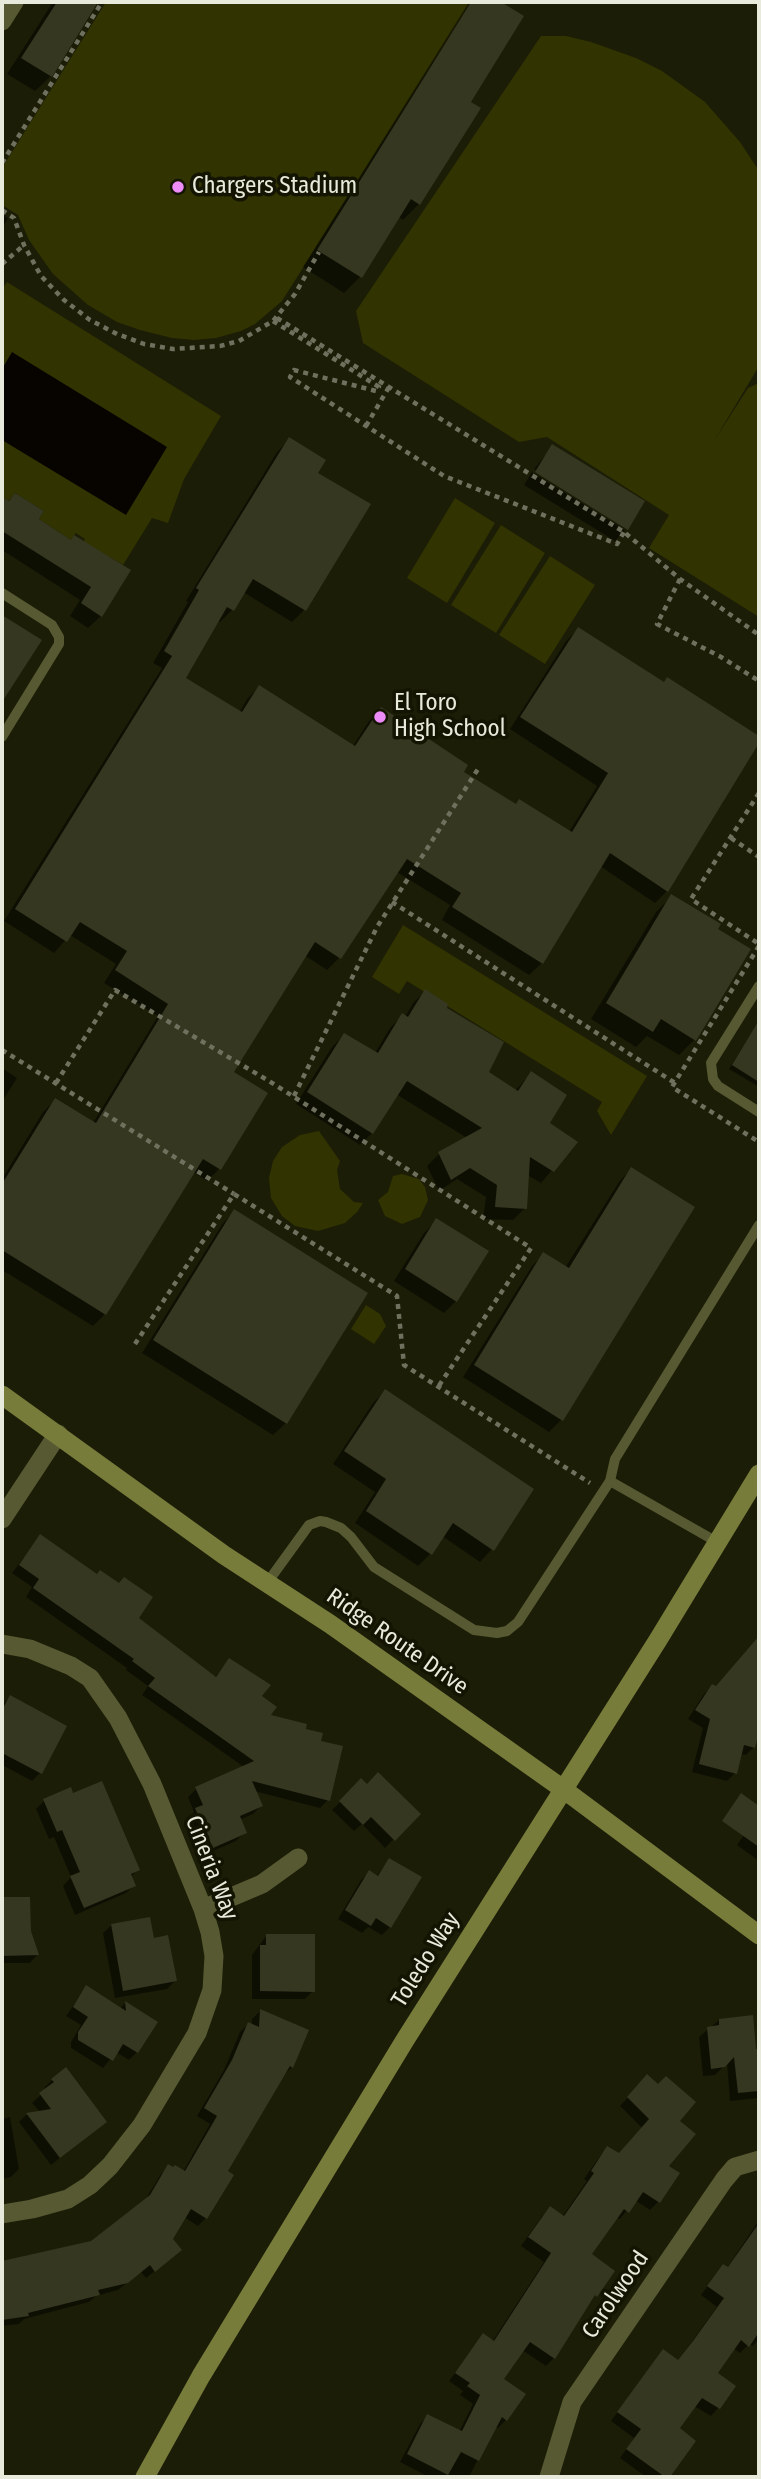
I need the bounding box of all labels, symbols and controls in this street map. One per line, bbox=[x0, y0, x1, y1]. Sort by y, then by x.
place label: Chargers Stadium bbox=[192, 173, 357, 201]
marker: Chargers Stadium bbox=[170, 179, 186, 195]
place label: El Toro High School bbox=[394, 690, 506, 744]
marker: El Toro High School bbox=[372, 709, 388, 725]
street label: Ridge Route Drive bbox=[321, 1583, 473, 1701]
street label: Cineria Way bbox=[179, 1812, 243, 1924]
street label: Toledo Way bbox=[386, 1908, 466, 2012]
street label: Carolwood bbox=[577, 2246, 655, 2344]

